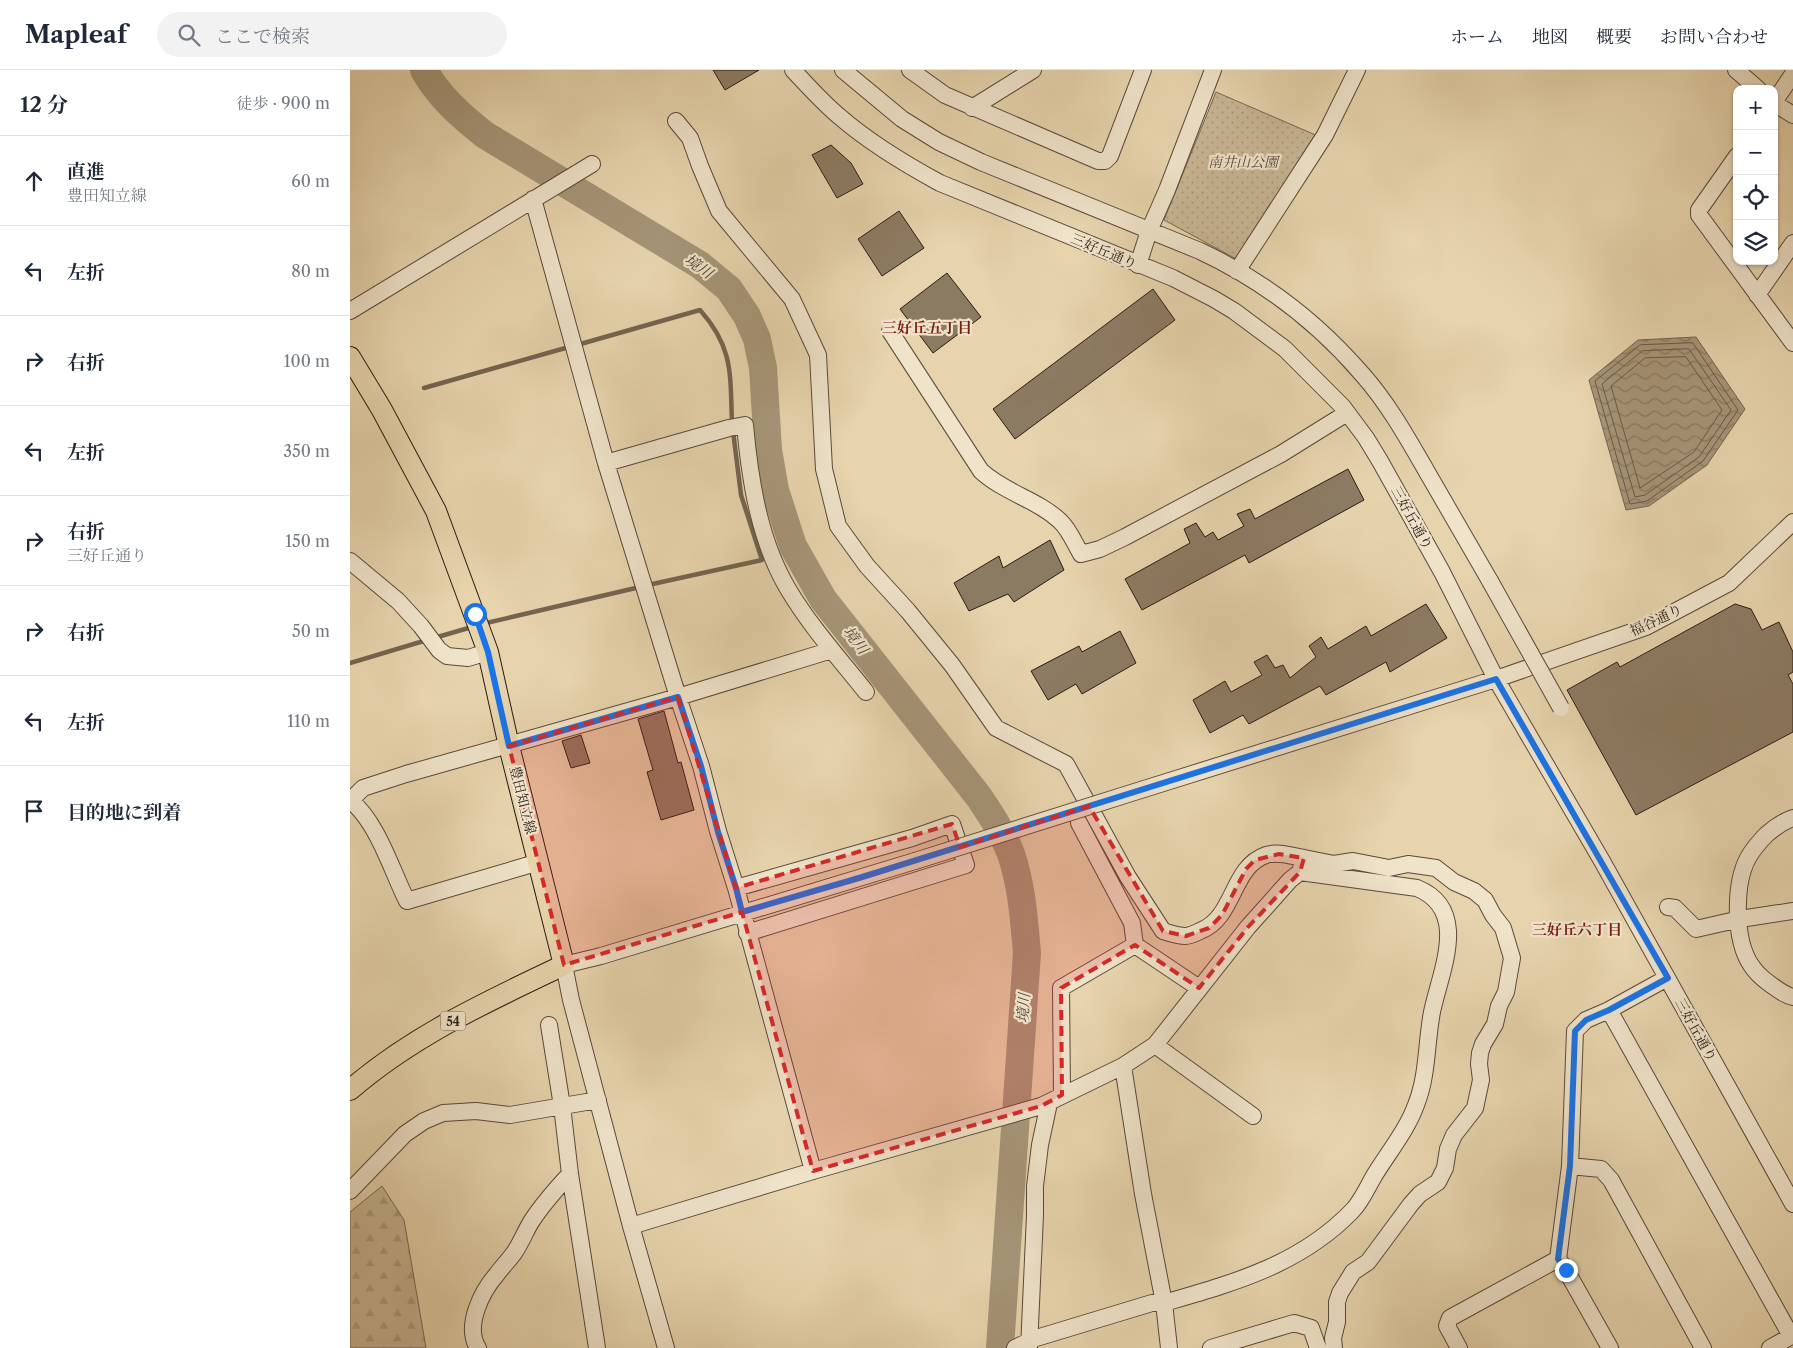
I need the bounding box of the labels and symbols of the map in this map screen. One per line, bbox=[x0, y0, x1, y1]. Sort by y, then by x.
park label: 南井山公園 bbox=[1208, 153, 1280, 171]
street label: 三好丘通り bbox=[1068, 229, 1140, 273]
water label: 境川 bbox=[681, 250, 718, 284]
district label: 三好丘五丁目 bbox=[882, 318, 972, 337]
street label: 三好丘通り bbox=[1387, 483, 1437, 553]
street label: 福谷通り bbox=[1627, 600, 1685, 640]
route start bbox=[464, 603, 487, 626]
water label: 境川 bbox=[839, 622, 874, 659]
street label: 豊田知立線 bbox=[506, 764, 540, 836]
district label: 三好丘六丁目 bbox=[1532, 920, 1622, 939]
water label: 境川 bbox=[1012, 990, 1034, 1024]
street label: 三好丘通り bbox=[1671, 995, 1721, 1065]
road number: 54 bbox=[440, 1011, 466, 1030]
route end bbox=[1555, 1259, 1578, 1282]

